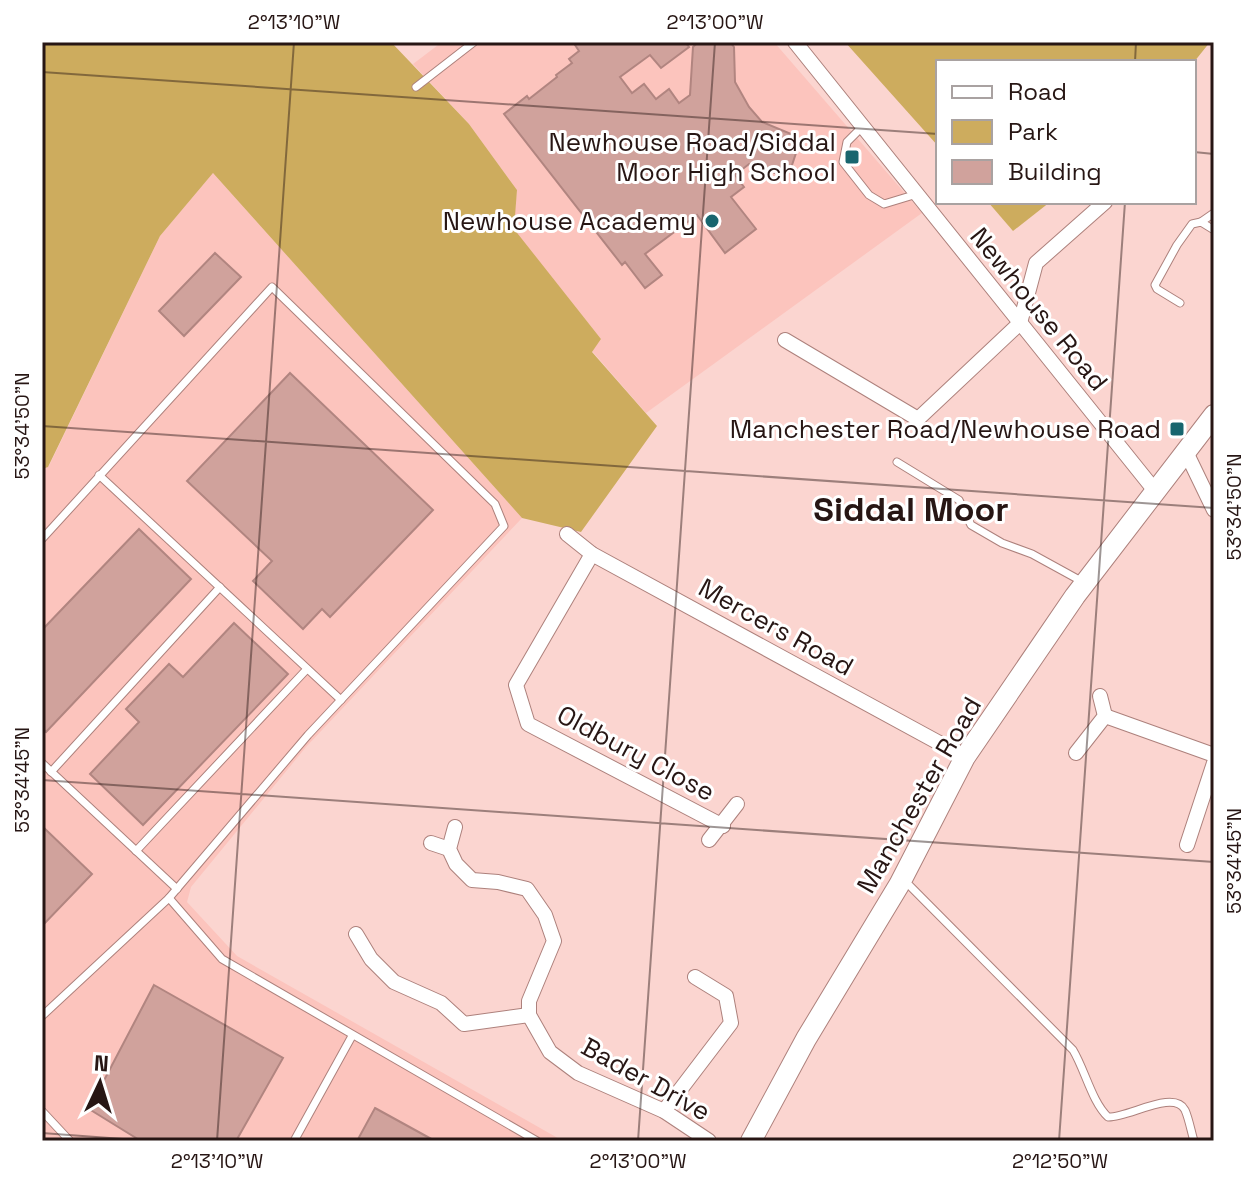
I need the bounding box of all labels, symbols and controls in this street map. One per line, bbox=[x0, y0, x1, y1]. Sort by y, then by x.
text: 2°13'10"W bbox=[248, 9, 340, 35]
text: 2°13'00"W bbox=[667, 9, 763, 35]
legend bbox=[936, 60, 1196, 204]
text: Road bbox=[1008, 76, 1067, 107]
text: Park bbox=[1008, 116, 1058, 147]
place label: Newhouse Road/Siddal Moor High School bbox=[549, 125, 836, 189]
marker: Newhouse Road/Siddal Moor High School bbox=[843, 148, 861, 166]
text: Building bbox=[1008, 156, 1102, 187]
place label: Newhouse Academy bbox=[443, 204, 696, 238]
marker: Newhouse Academy bbox=[703, 212, 721, 230]
street label: Newhouse Road bbox=[963, 220, 1115, 398]
text: 53°34'50"N bbox=[9, 372, 35, 480]
place label: Manchester Road/Newhouse Road bbox=[730, 412, 1161, 446]
marker: Manchester Road/Newhouse Road bbox=[1168, 420, 1186, 438]
text: 53°34'50"N bbox=[1221, 453, 1247, 561]
district label: Siddal Moor bbox=[813, 488, 1009, 531]
street label: Mercers Road bbox=[693, 570, 859, 684]
street label: Manchester Road bbox=[849, 691, 989, 899]
street label: Oldbury Close bbox=[551, 697, 721, 809]
text: 53°34'45"N bbox=[9, 727, 35, 833]
text: 53°34'45"N bbox=[1221, 808, 1247, 914]
street label: Bader Drive bbox=[575, 1030, 717, 1128]
north arrow bbox=[60, 1043, 140, 1123]
text: N bbox=[93, 1049, 110, 1078]
text: 2°13'10"W bbox=[171, 1148, 263, 1174]
text: 2°13'00"W bbox=[590, 1148, 686, 1174]
text: 2°12'50"W bbox=[1012, 1148, 1108, 1174]

